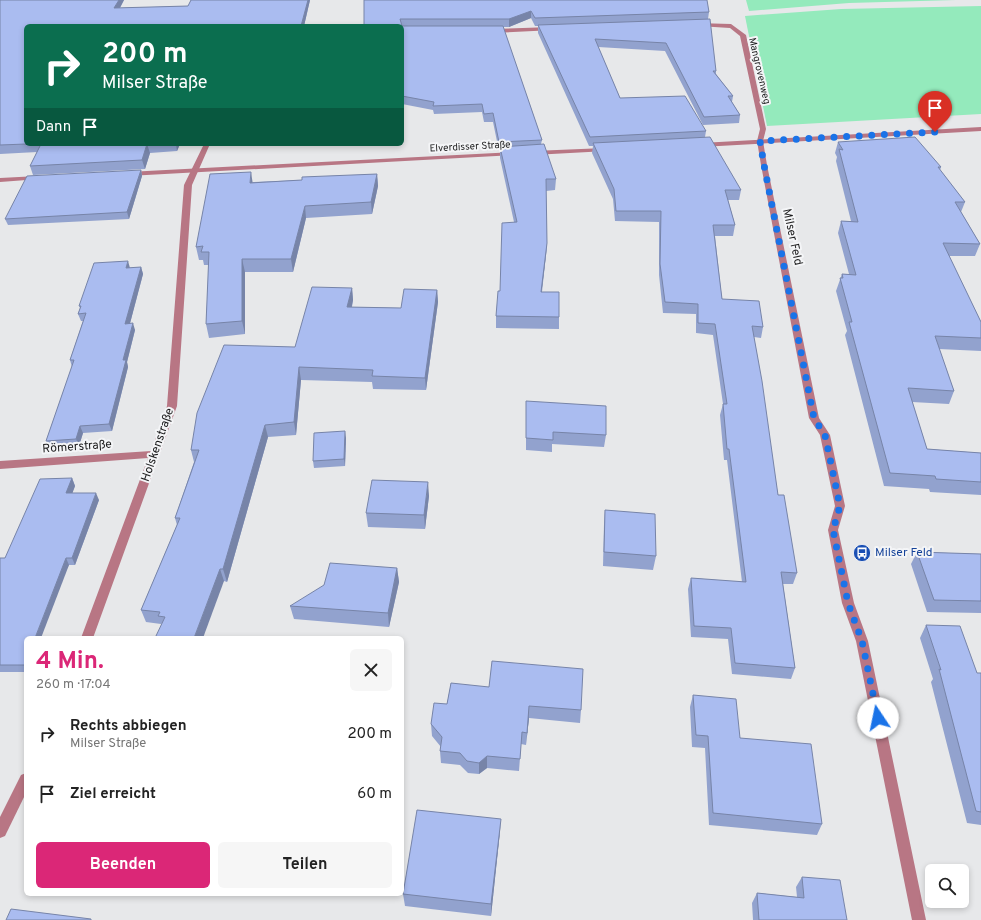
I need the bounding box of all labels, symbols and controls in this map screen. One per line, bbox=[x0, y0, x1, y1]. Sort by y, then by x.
street label: Mangrovenweg bbox=[745, 36, 773, 106]
text: 200 m bbox=[102, 37, 188, 73]
icon: right bbox=[36, 40, 88, 92]
text: Milser Straße bbox=[102, 72, 208, 95]
pin bbox=[918, 91, 952, 132]
icon: arrive bbox=[924, 97, 946, 119]
icon: arrive bbox=[79, 116, 101, 138]
text: Dann bbox=[36, 118, 71, 137]
street label: Elverdisser Straße bbox=[429, 138, 511, 156]
street label: Milser Feld bbox=[778, 207, 806, 267]
street label: Holskenstraße bbox=[138, 406, 178, 484]
street label: Römerstraße bbox=[42, 437, 112, 457]
bus stop icon: Milser Feld bbox=[852, 543, 872, 563]
place label: Milser Feld bbox=[875, 545, 933, 561]
text: 4 Min. bbox=[36, 647, 104, 677]
button: close bbox=[350, 649, 392, 691]
text: 260 m · 17:04 bbox=[36, 677, 111, 693]
position arrow bbox=[857, 697, 899, 739]
text: Rechts abbiegen bbox=[70, 717, 187, 736]
icon: right bbox=[36, 723, 58, 745]
text: 200 m bbox=[347, 725, 392, 744]
text: Milser Straße bbox=[70, 736, 146, 752]
icon: arrive bbox=[36, 783, 58, 805]
text: Ziel erreicht bbox=[70, 785, 156, 804]
text: 60 m bbox=[357, 785, 392, 804]
button: Beenden bbox=[36, 842, 210, 888]
button: Teilen bbox=[218, 842, 392, 888]
map controls bbox=[925, 864, 969, 908]
button: search bbox=[925, 864, 969, 908]

